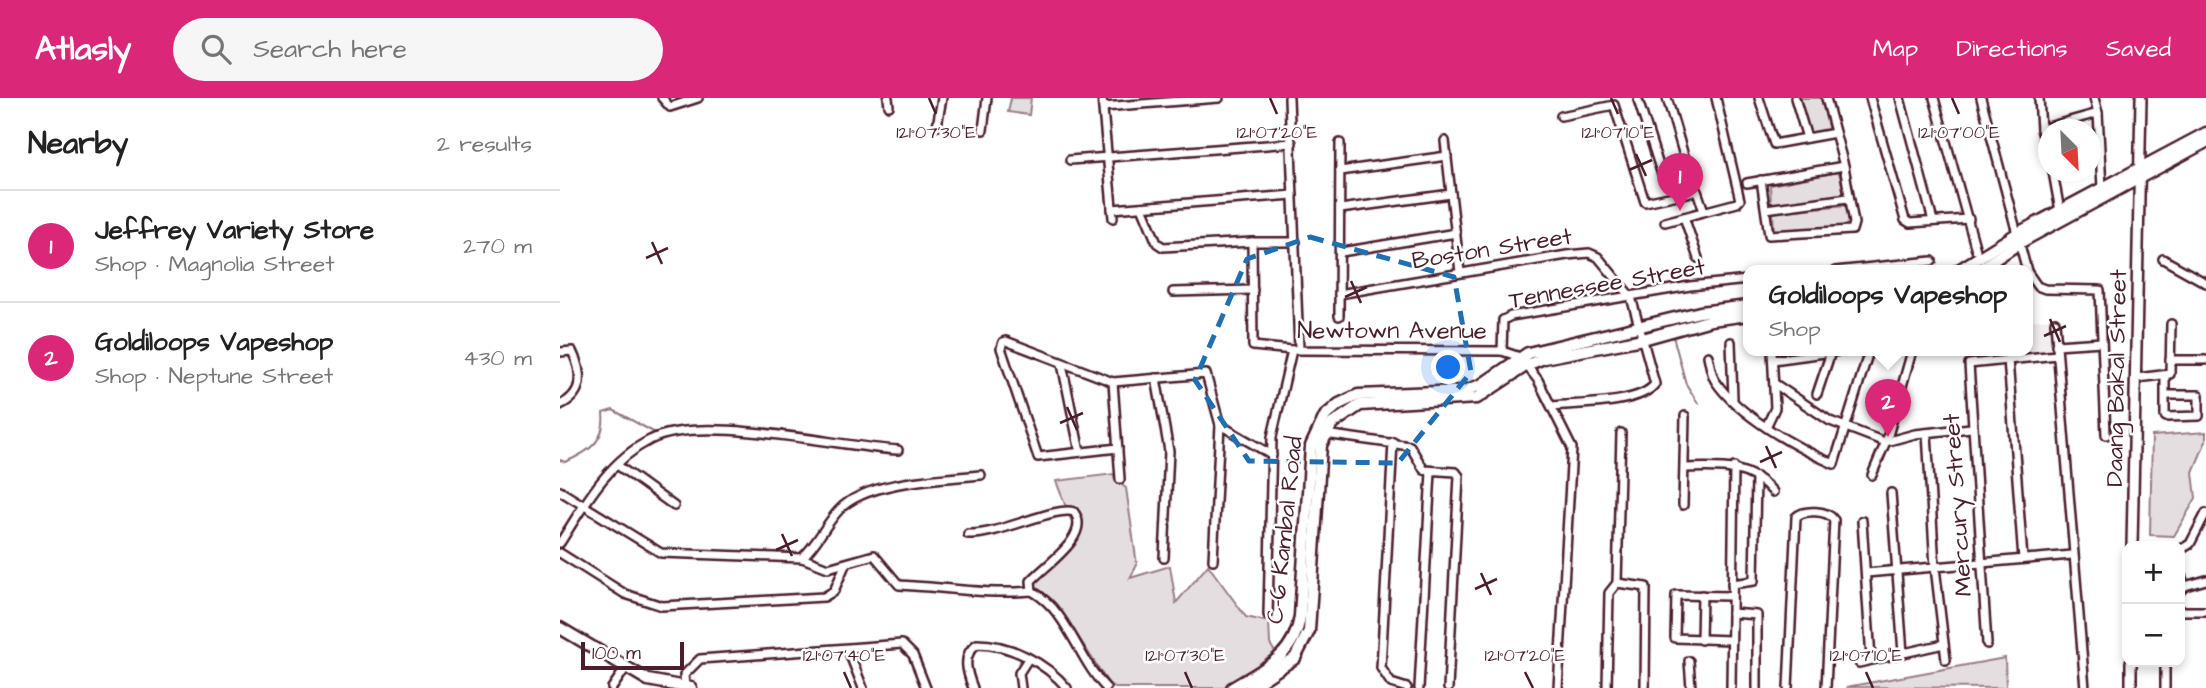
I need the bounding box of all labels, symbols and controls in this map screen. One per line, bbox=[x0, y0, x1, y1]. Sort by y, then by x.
search box bbox=[173, 18, 663, 81]
text: Atlasly bbox=[35, 26, 131, 72]
icon: search bbox=[197, 30, 235, 68]
text: Search here bbox=[253, 31, 407, 67]
text: Map bbox=[1873, 32, 1918, 66]
text: Directions bbox=[1956, 32, 2068, 66]
text: Saved bbox=[2106, 32, 2171, 66]
north arrow bbox=[2038, 119, 2101, 182]
text: 121°07'30"E bbox=[896, 120, 976, 145]
text: 121°07'20"E bbox=[1237, 120, 1318, 145]
text: 121°07'10"E bbox=[1582, 120, 1655, 145]
text: 121°07'00"E bbox=[1918, 120, 2000, 145]
text: Nearby bbox=[28, 123, 128, 165]
text: 2 results bbox=[437, 128, 532, 160]
pin: 1 bbox=[1657, 153, 1703, 211]
text: Jeffrey Variety Store bbox=[95, 212, 374, 248]
street label: Boston Street bbox=[1410, 220, 1575, 278]
text: 1 bbox=[50, 230, 52, 262]
text: 270 m bbox=[463, 230, 532, 262]
text: Shop · Magnolia Street bbox=[95, 248, 335, 280]
street label: Tennessee Street bbox=[1506, 250, 1708, 318]
popup bbox=[1743, 265, 2033, 356]
street label: Daang Bakal Street bbox=[2098, 269, 2137, 487]
text: Goldiloops Vapeshop bbox=[1769, 277, 2007, 313]
text: Shop bbox=[1769, 313, 1821, 345]
street label: Newtown Avenue bbox=[1297, 314, 1487, 348]
text: Goldiloops Vapeshop bbox=[95, 324, 333, 360]
text: 2 bbox=[44, 342, 58, 374]
text: 430 m bbox=[463, 342, 532, 374]
your location bbox=[1431, 350, 1465, 384]
text: Shop · Neptune Street bbox=[95, 360, 333, 392]
pin: 2 bbox=[1865, 379, 1911, 437]
street label: Mercury Street bbox=[1935, 412, 1982, 598]
street label: C-6 Kambal Road bbox=[1258, 434, 1312, 626]
map controls bbox=[2122, 541, 2185, 667]
button: + bbox=[2122, 541, 2185, 604]
button: − bbox=[2122, 604, 2185, 667]
scale bar bbox=[581, 639, 684, 671]
text: 100 m bbox=[592, 640, 641, 667]
text: 121°07'40"E bbox=[803, 643, 886, 668]
text: 121°07'30"E bbox=[1145, 643, 1225, 668]
text: 121°07'20"E bbox=[1485, 643, 1566, 668]
text: 121°07'10"E bbox=[1830, 643, 1903, 668]

